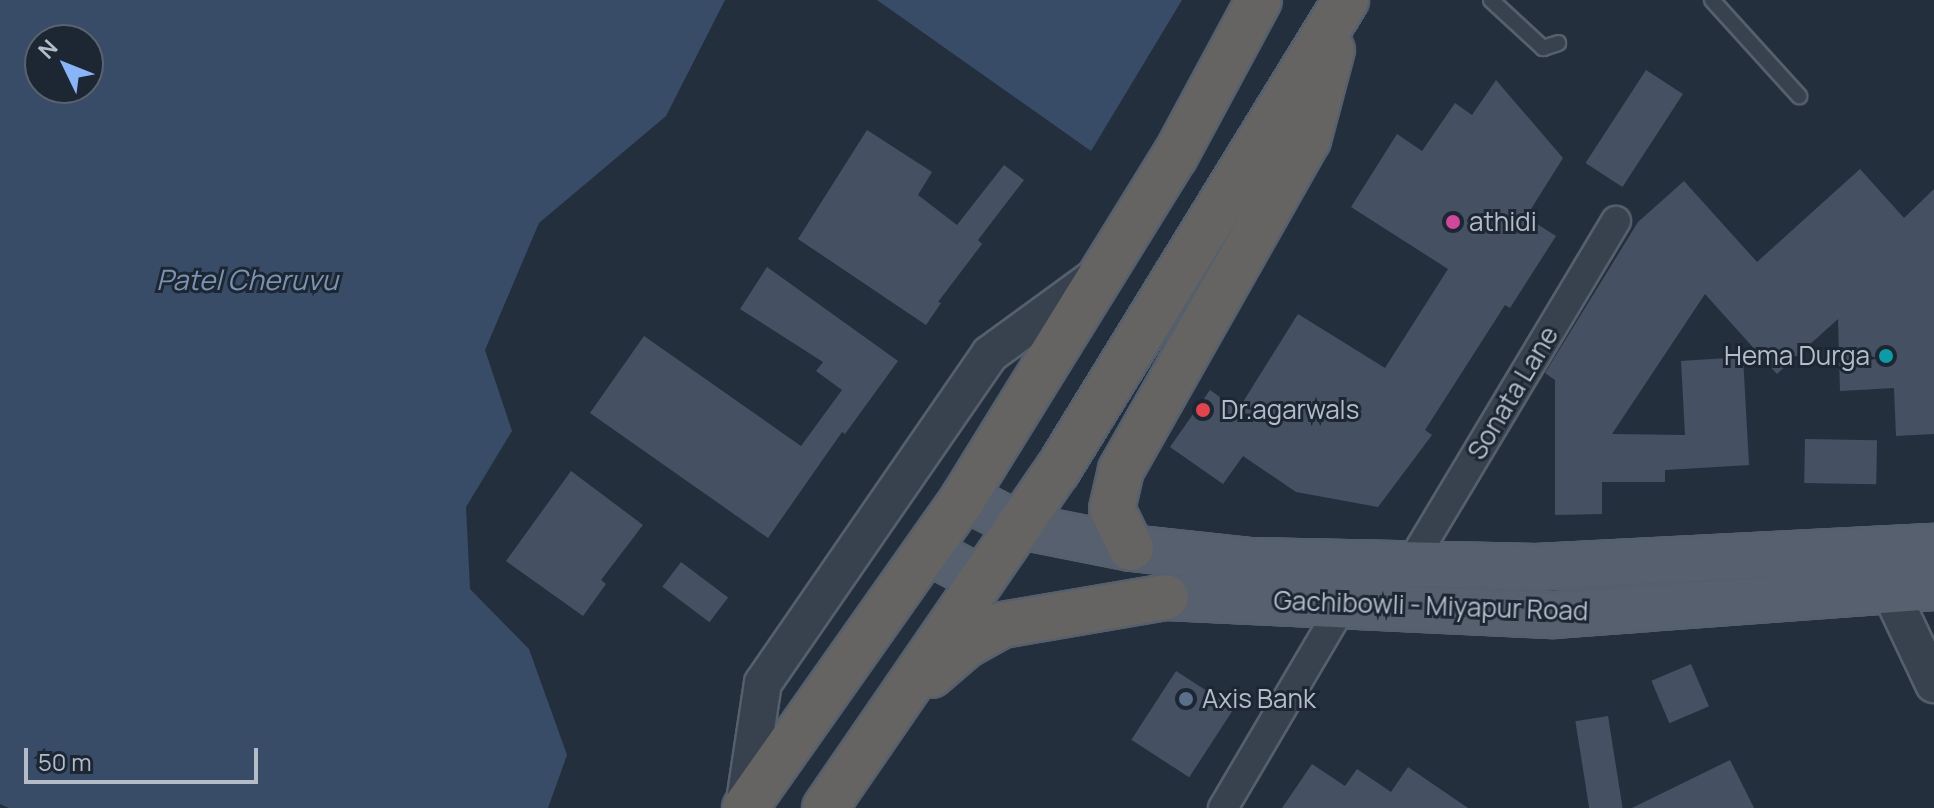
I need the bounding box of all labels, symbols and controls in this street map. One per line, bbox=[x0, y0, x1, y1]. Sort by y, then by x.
north arrow bbox=[24, 24, 104, 104]
text: N bbox=[32, 33, 64, 65]
place label: athidi bbox=[1469, 206, 1537, 238]
marker: athidi bbox=[1444, 213, 1462, 231]
water label: Patel Cheruvu bbox=[156, 262, 338, 296]
street label: Sonata Lane bbox=[1461, 321, 1565, 465]
place label: Hema Durga bbox=[1724, 340, 1870, 372]
marker: Hema Durga bbox=[1877, 347, 1895, 365]
place label: Dr.agarwals bbox=[1221, 394, 1359, 426]
marker: Dr.agarwals bbox=[1192, 399, 1214, 421]
street label: Gachibowli - Miyapur Road bbox=[1273, 585, 1589, 627]
place label: Axis Bank bbox=[1202, 683, 1316, 715]
marker: Axis Bank bbox=[1177, 690, 1195, 708]
scale bar bbox=[28, 732, 262, 782]
text: 50 m bbox=[38, 745, 92, 778]

